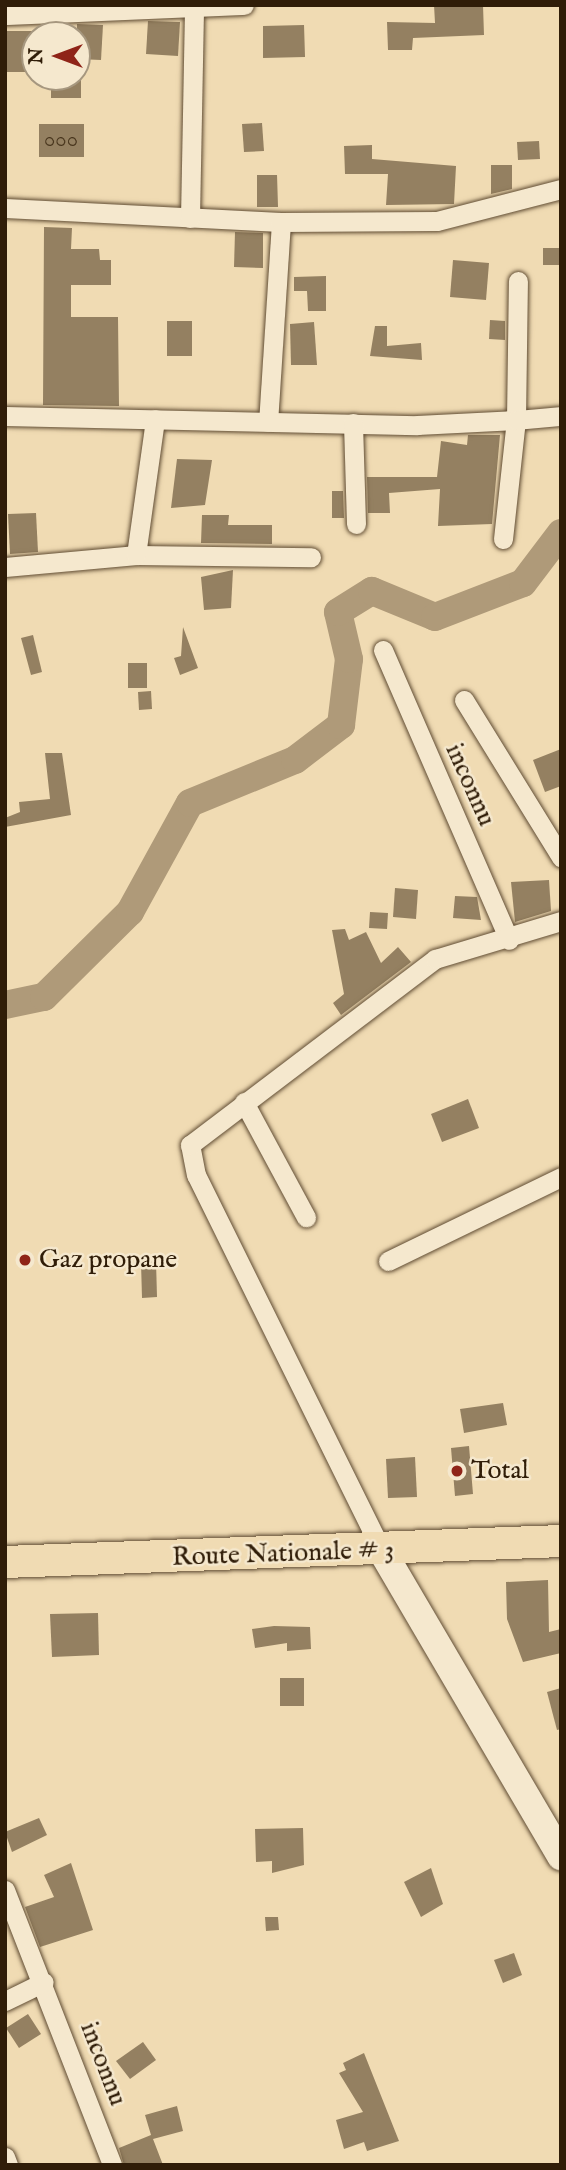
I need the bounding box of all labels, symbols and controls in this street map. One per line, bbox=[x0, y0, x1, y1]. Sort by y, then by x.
north arrow bbox=[21, 21, 91, 91]
text: N bbox=[25, 48, 49, 64]
house number: 000 bbox=[44, 126, 78, 154]
street label: inconnu bbox=[438, 739, 502, 831]
place label: Gaz propane bbox=[39, 1244, 177, 1276]
marker: Gaz propane bbox=[17, 1252, 33, 1268]
place label: Total bbox=[471, 1455, 529, 1487]
marker: Total bbox=[449, 1463, 465, 1479]
street label: Route Nationale # 3 bbox=[171, 1535, 395, 1573]
street label: inconnu bbox=[73, 2018, 133, 2110]

